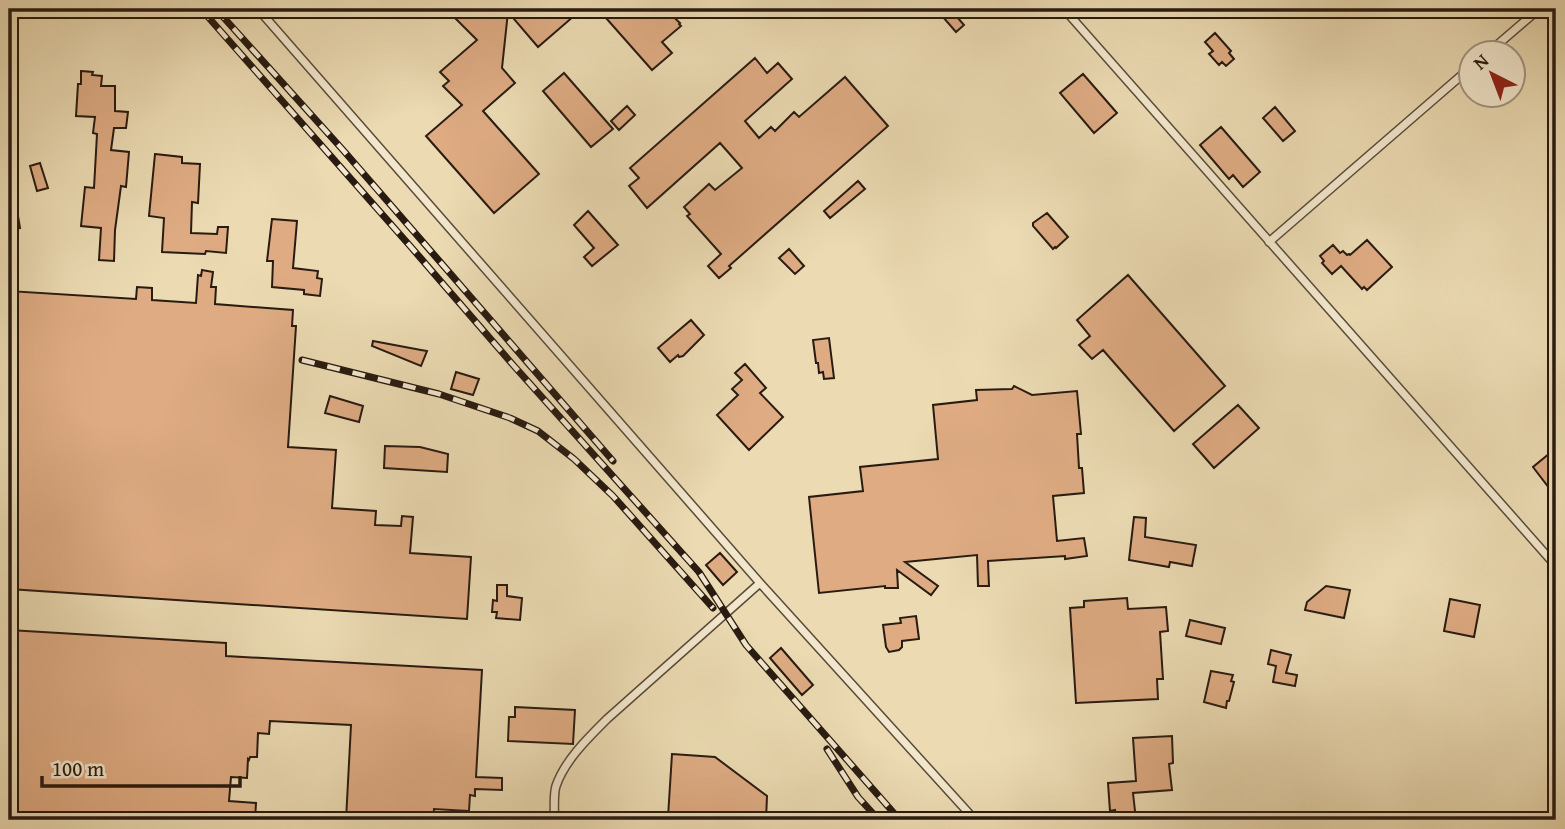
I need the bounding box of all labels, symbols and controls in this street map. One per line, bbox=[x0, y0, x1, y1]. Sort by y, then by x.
north arrow bbox=[1456, 38, 1526, 108]
text: N bbox=[1467, 47, 1495, 76]
scale bar bbox=[42, 745, 240, 789]
text: 100 m bbox=[52, 753, 104, 784]

